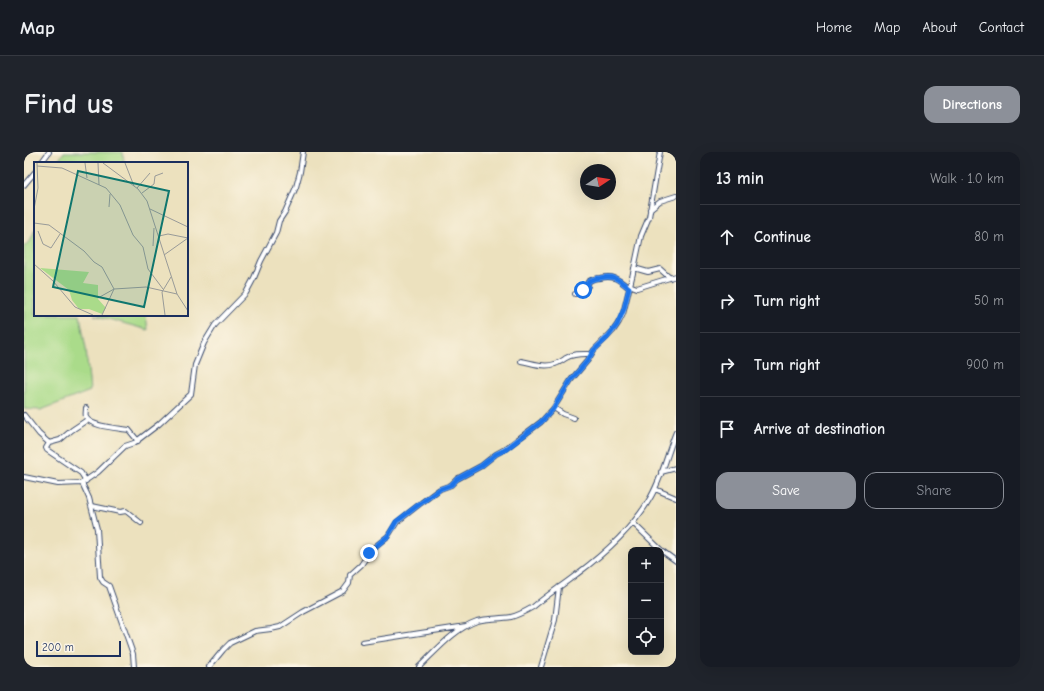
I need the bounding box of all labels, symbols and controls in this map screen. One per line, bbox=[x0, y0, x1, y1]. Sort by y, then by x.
text: Map bbox=[20, 17, 55, 39]
text: Home bbox=[816, 19, 852, 36]
text: Map bbox=[874, 19, 900, 36]
text: About bbox=[922, 19, 957, 36]
text: Contact bbox=[979, 19, 1024, 36]
button: Directions bbox=[924, 86, 1020, 123]
text: Find us bbox=[24, 88, 113, 120]
inset map bbox=[34, 162, 188, 316]
north arrow bbox=[580, 164, 616, 200]
text: 13 min bbox=[716, 169, 764, 188]
text: Walk · 1.0 km bbox=[930, 171, 1004, 186]
icon: ahead bbox=[716, 226, 738, 248]
text: Continue bbox=[754, 228, 811, 246]
text: 80 m bbox=[974, 229, 1004, 244]
route start bbox=[574, 281, 592, 299]
icon: right bbox=[716, 290, 738, 312]
text: Turn right bbox=[754, 292, 820, 310]
text: 50 m bbox=[974, 293, 1004, 308]
icon: right bbox=[716, 354, 738, 376]
text: Turn right bbox=[754, 356, 820, 374]
text: 900 m bbox=[966, 357, 1004, 372]
icon: arrive bbox=[716, 418, 738, 440]
text: Arrive at destination bbox=[754, 420, 885, 438]
button: Save bbox=[716, 472, 856, 509]
button: Share bbox=[864, 472, 1004, 509]
route end bbox=[360, 544, 378, 562]
map controls bbox=[628, 547, 664, 655]
button: + bbox=[628, 547, 664, 583]
button: − bbox=[628, 583, 664, 619]
button: locate bbox=[628, 619, 664, 655]
scale bar bbox=[36, 639, 121, 658]
text: 200 m bbox=[42, 641, 74, 654]

